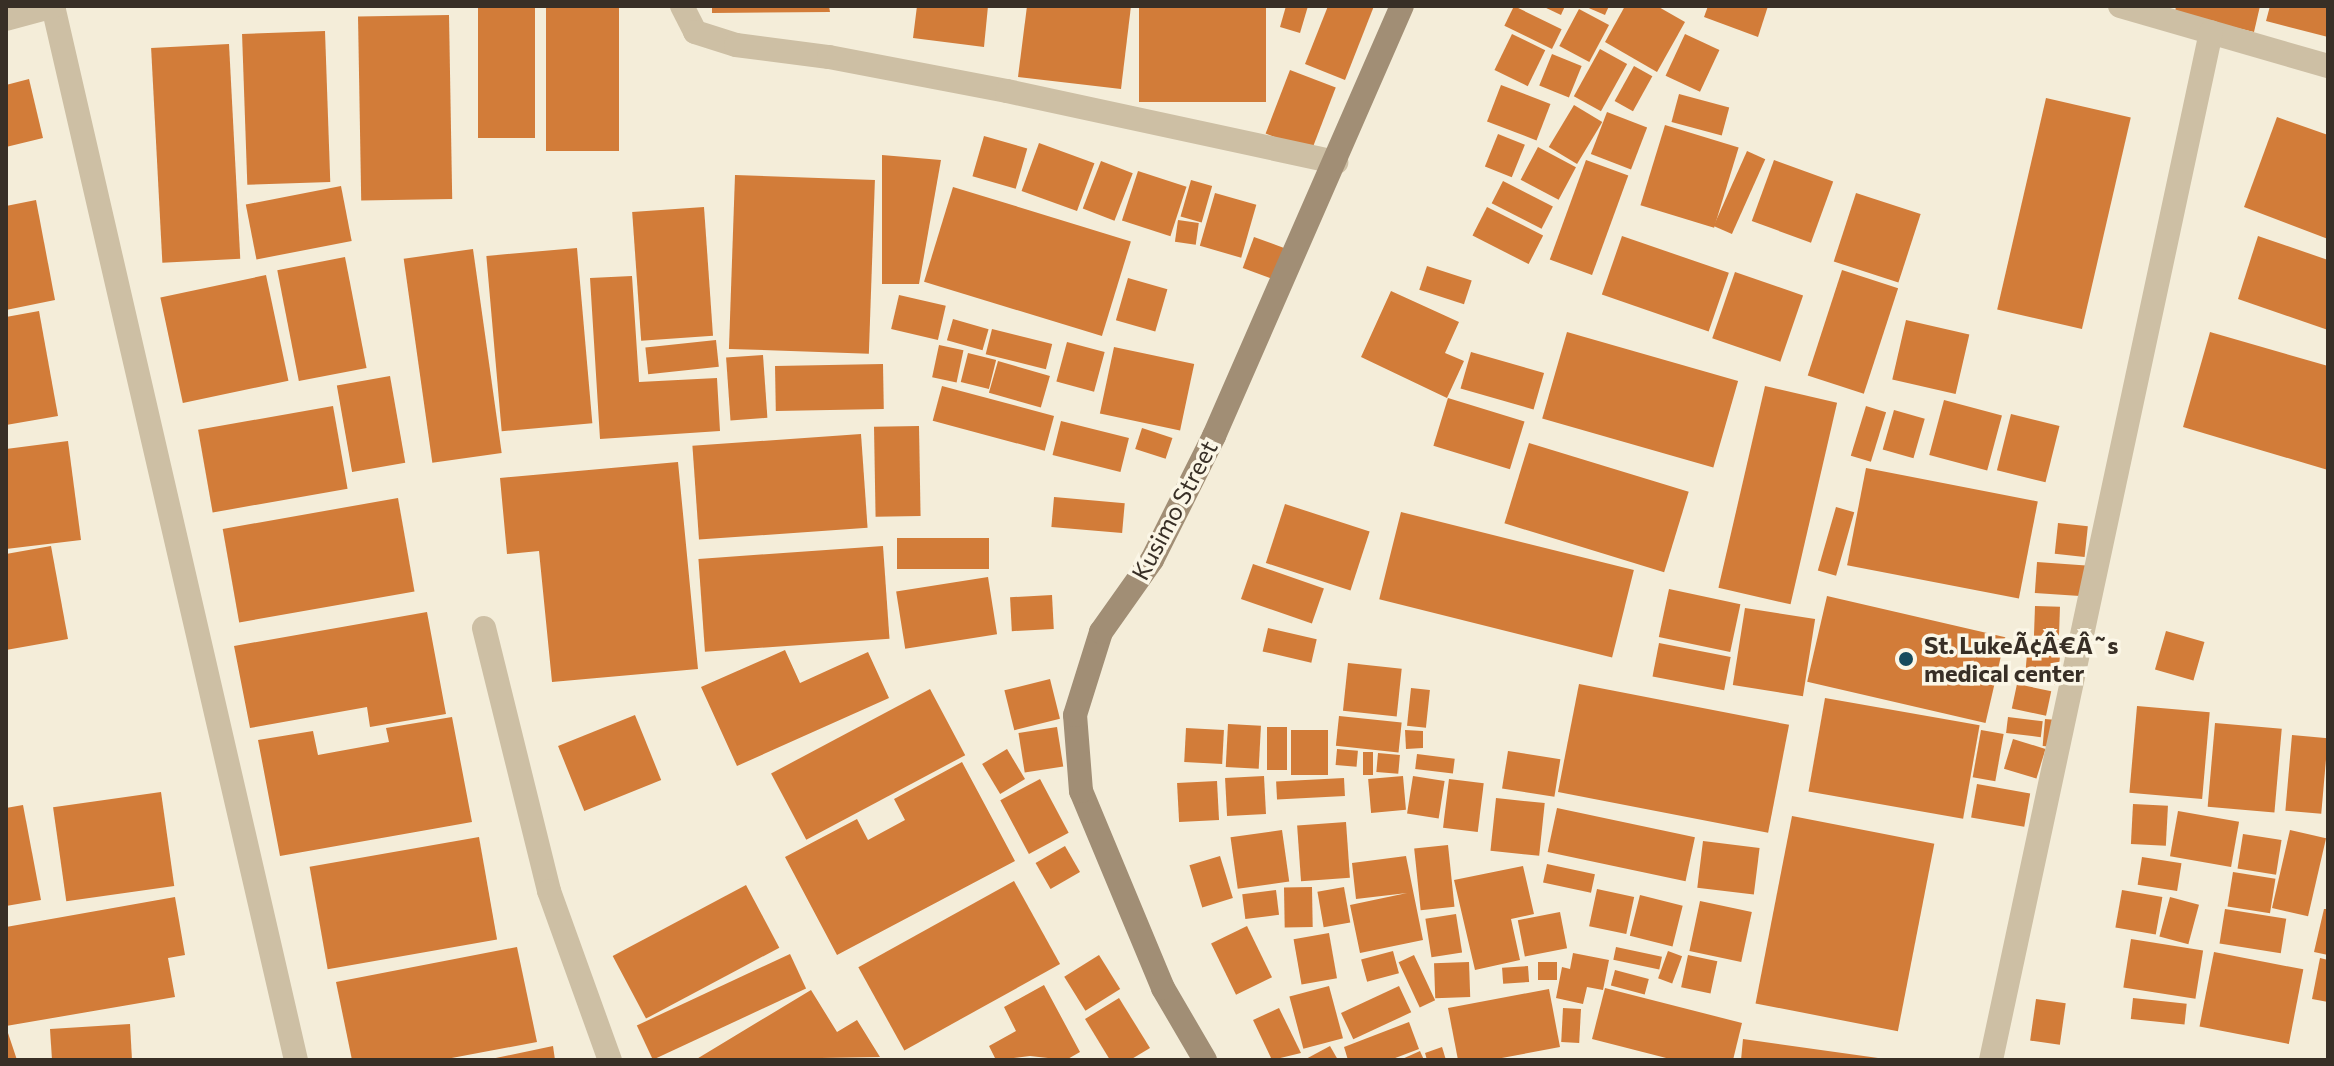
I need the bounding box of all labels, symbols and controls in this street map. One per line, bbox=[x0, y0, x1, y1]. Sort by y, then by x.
street label: Kusimo Street bbox=[1125, 435, 1223, 585]
place label: St. LukeÃ¢Â€Â˜s medical center bbox=[1924, 631, 2118, 687]
marker: St. LukeÃ¢Â€Â˜s medical center bbox=[1895, 648, 1917, 670]

